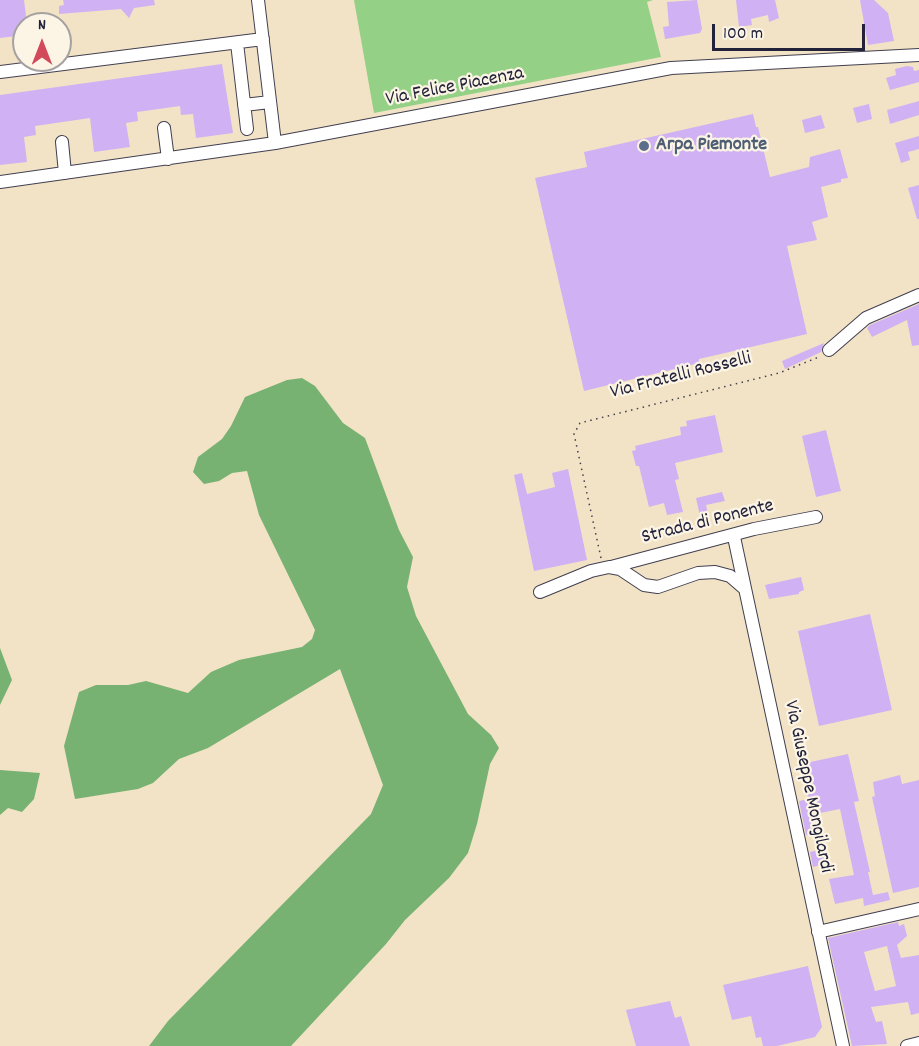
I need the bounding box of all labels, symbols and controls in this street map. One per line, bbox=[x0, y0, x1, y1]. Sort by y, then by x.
north arrow bbox=[12, 12, 72, 72]
scale bar bbox=[715, 12, 868, 50]
text: N bbox=[38, 14, 46, 37]
text: 100 m bbox=[723, 22, 763, 47]
street label: Via Felice Piacenza bbox=[384, 63, 526, 113]
place label: Arpa Piemonte bbox=[656, 134, 767, 158]
marker: Arpa Piemonte bbox=[637, 139, 651, 153]
street label: Via Fratelli Rosselli bbox=[608, 348, 754, 406]
street label: Strada di Ponente bbox=[639, 495, 777, 551]
street label: Via Giuseppe Mongilardi bbox=[777, 699, 837, 875]

